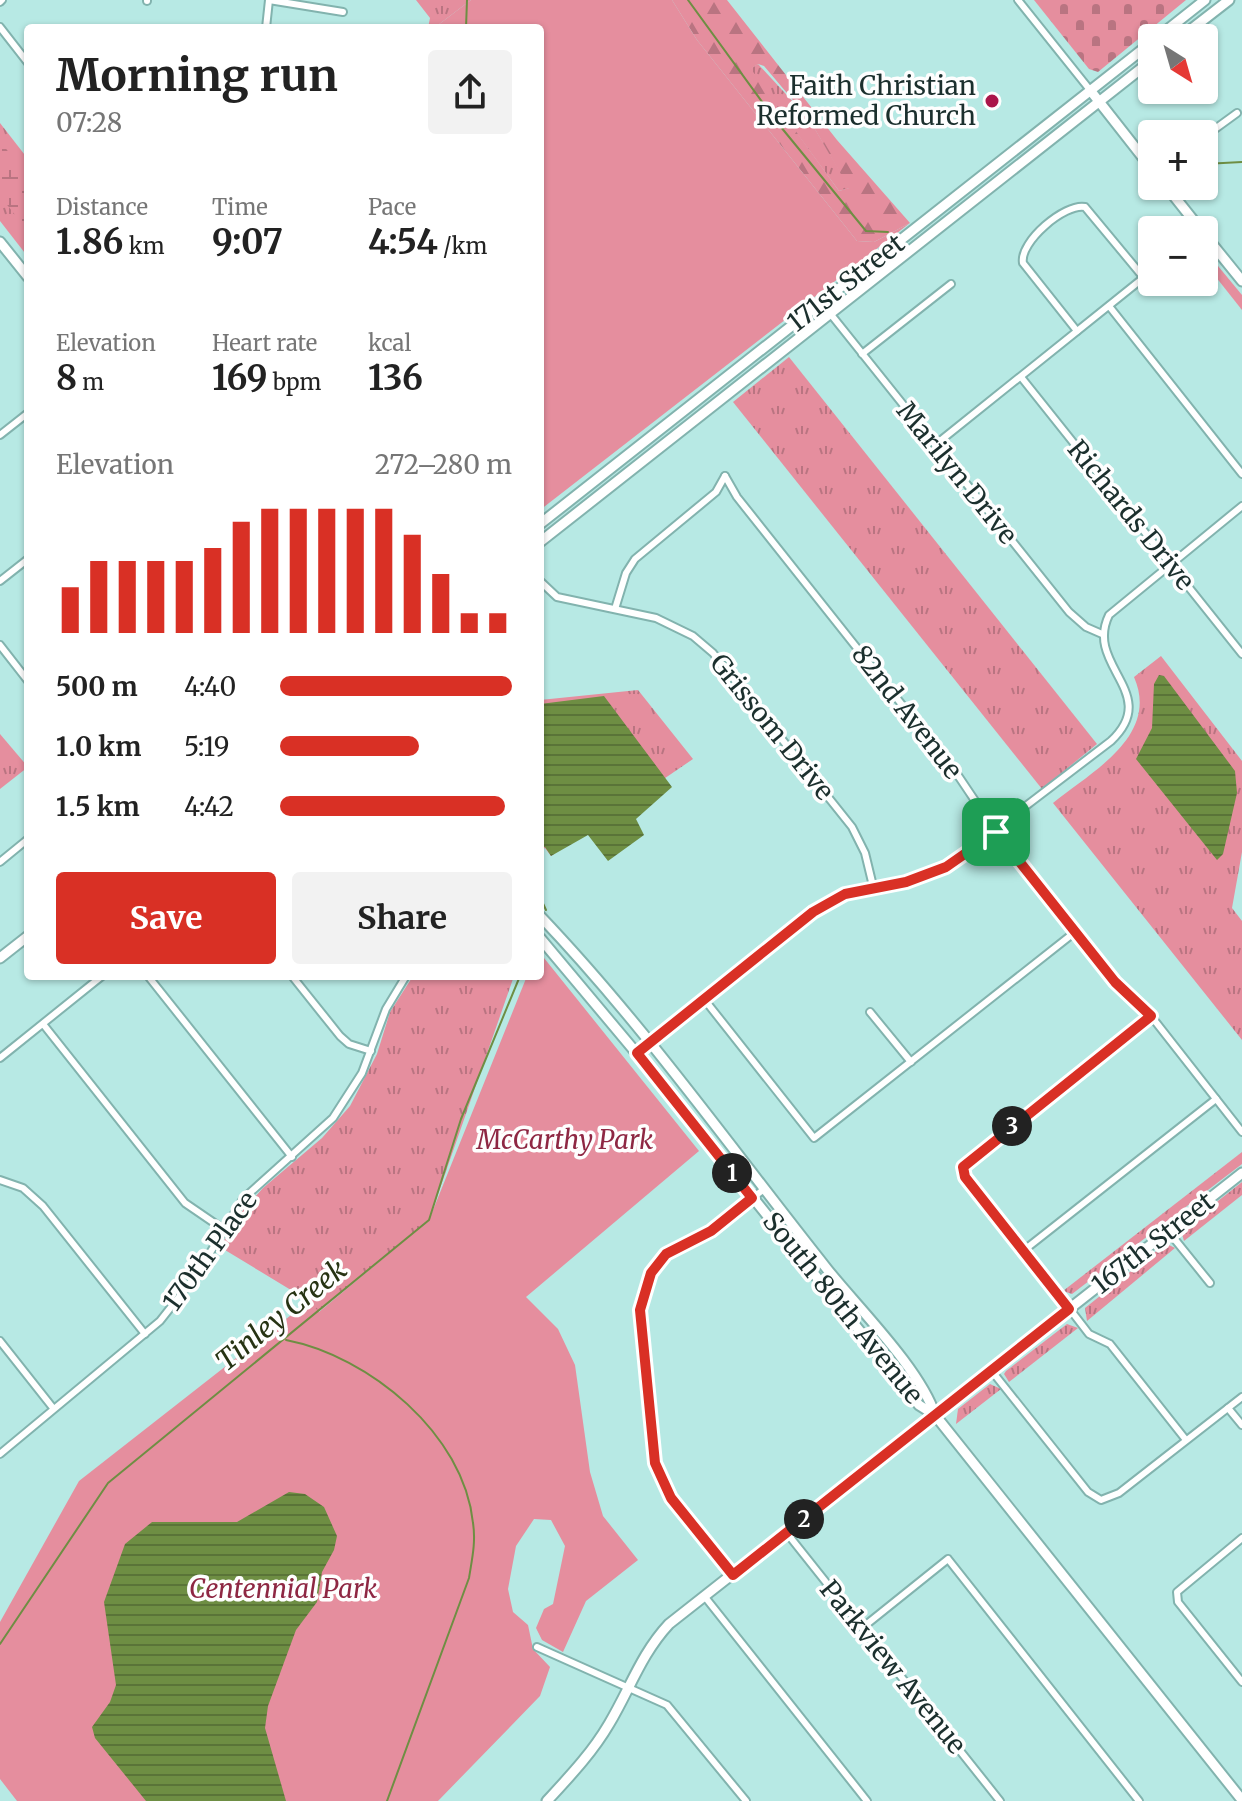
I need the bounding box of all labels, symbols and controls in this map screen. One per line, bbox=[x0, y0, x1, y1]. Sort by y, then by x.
north arrow bbox=[1138, 24, 1218, 104]
map controls bbox=[1138, 24, 1218, 296]
text: Morning run bbox=[56, 48, 338, 103]
button: share bbox=[428, 50, 512, 134]
place label: Faith Christian Reformed Church bbox=[756, 69, 976, 132]
marker: Faith Christian Reformed Church bbox=[983, 92, 1001, 110]
text: 07:28 bbox=[56, 106, 122, 139]
button: + bbox=[1138, 120, 1218, 200]
text: Distance bbox=[56, 193, 148, 221]
text: Time bbox=[212, 193, 268, 221]
text: Pace bbox=[368, 193, 416, 221]
button: − bbox=[1138, 216, 1218, 296]
text: 1.86 bbox=[56, 221, 123, 263]
text: 9:07 bbox=[212, 221, 283, 263]
text: 4:54 bbox=[368, 221, 438, 263]
street label: 171st Street bbox=[781, 227, 911, 339]
text: km bbox=[123, 232, 165, 260]
text: /km bbox=[438, 232, 487, 260]
text: Elevation bbox=[56, 329, 156, 357]
text: Heart rate bbox=[212, 329, 317, 357]
text: kcal bbox=[368, 329, 411, 357]
text: 8 bbox=[56, 357, 77, 399]
text: 169 bbox=[212, 357, 268, 399]
text: 136 bbox=[368, 357, 423, 399]
text: m bbox=[77, 368, 104, 396]
text: bpm bbox=[268, 368, 321, 396]
street label: Marilyn Drive bbox=[890, 395, 1025, 550]
street label: Richards Drive bbox=[1061, 433, 1202, 596]
text: Elevation bbox=[56, 448, 174, 481]
text: 272–280 m bbox=[375, 448, 512, 481]
street label: 82nd Avenue bbox=[845, 638, 970, 785]
street label: Grissom Drive bbox=[703, 647, 841, 807]
text: 500 m bbox=[56, 670, 138, 703]
text: 4:40 bbox=[184, 670, 236, 703]
text: 1.0 km bbox=[56, 730, 141, 763]
text: 5:19 bbox=[184, 730, 230, 763]
text: 1.5 km bbox=[56, 790, 140, 823]
text: 4:42 bbox=[184, 790, 234, 823]
pin bbox=[962, 798, 1030, 866]
icon: arrive bbox=[974, 810, 1018, 854]
button: Save bbox=[56, 872, 276, 964]
button: Share bbox=[292, 872, 512, 964]
pin: 3 bbox=[992, 1106, 1032, 1146]
text: 3 bbox=[1006, 1112, 1018, 1140]
park label: McCarthy Park bbox=[476, 1123, 653, 1156]
pin: 1 bbox=[712, 1153, 752, 1193]
text: 1 bbox=[727, 1159, 737, 1187]
street label: 167th Street bbox=[1085, 1184, 1221, 1301]
street label: 170th Place bbox=[155, 1185, 264, 1317]
street label: South 80th Avenue bbox=[756, 1205, 931, 1410]
water label: Tinley Creek bbox=[208, 1251, 354, 1379]
pin: 2 bbox=[784, 1499, 824, 1539]
text: 2 bbox=[798, 1505, 810, 1533]
park label: Centennial Park bbox=[189, 1572, 377, 1605]
street label: Parkview Avenue bbox=[813, 1573, 974, 1760]

